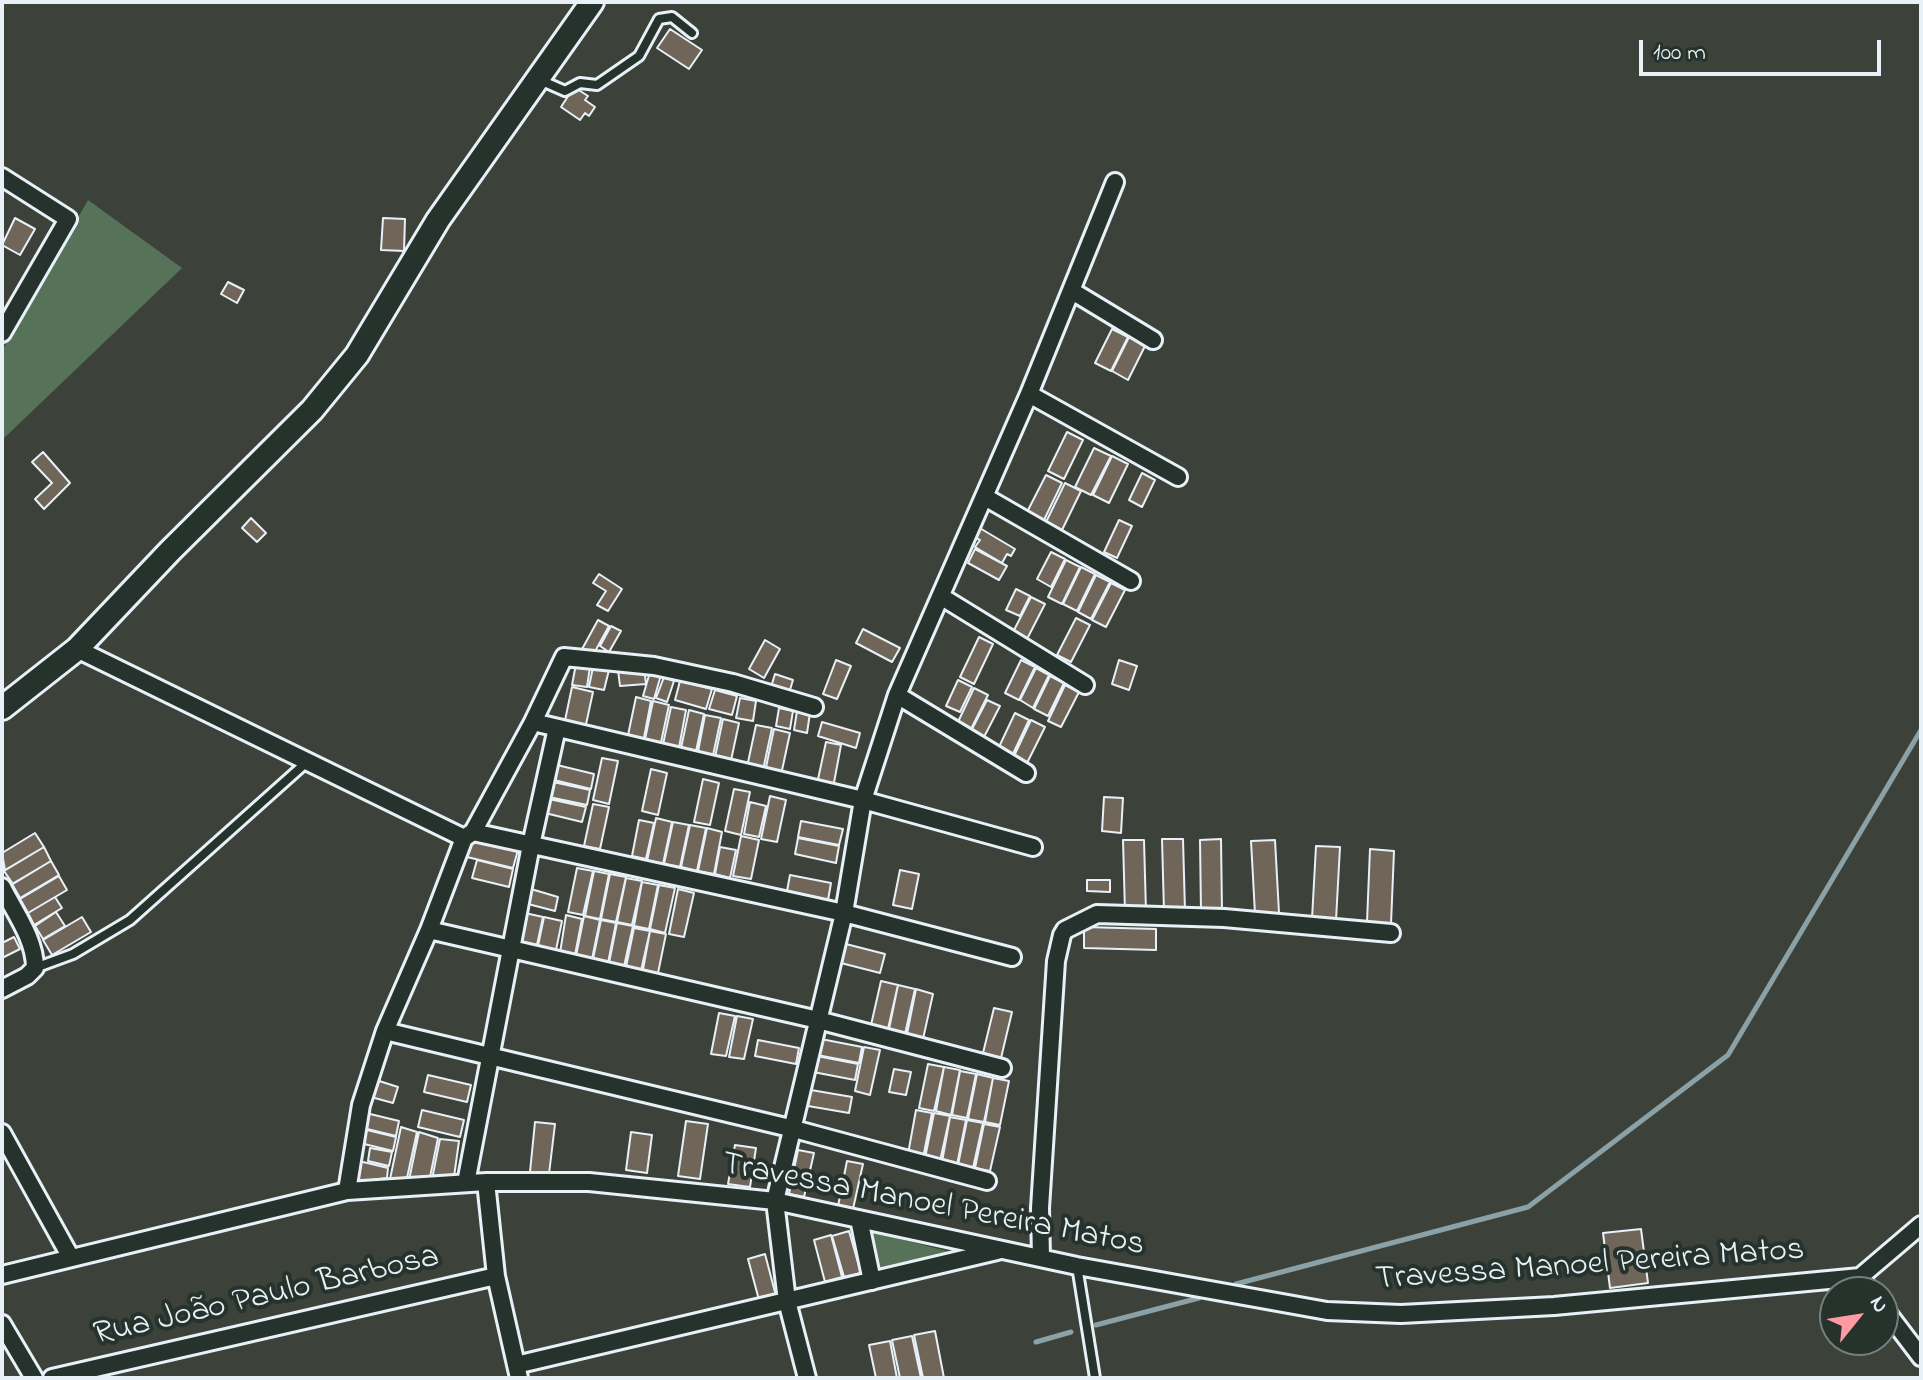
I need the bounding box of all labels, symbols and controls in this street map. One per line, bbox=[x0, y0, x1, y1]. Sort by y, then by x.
scale bar bbox=[1643, 24, 1885, 74]
text: 100 m bbox=[1653, 36, 1706, 71]
street label: Travessa Manoel Pereira Matos bbox=[718, 1146, 1148, 1268]
street label: Travessa Manoel Pereira Matos bbox=[1374, 1232, 1806, 1302]
street label: Rua João Paulo Barbosa bbox=[90, 1238, 444, 1358]
north arrow bbox=[1819, 1276, 1899, 1356]
text: N bbox=[1860, 1291, 1896, 1319]

